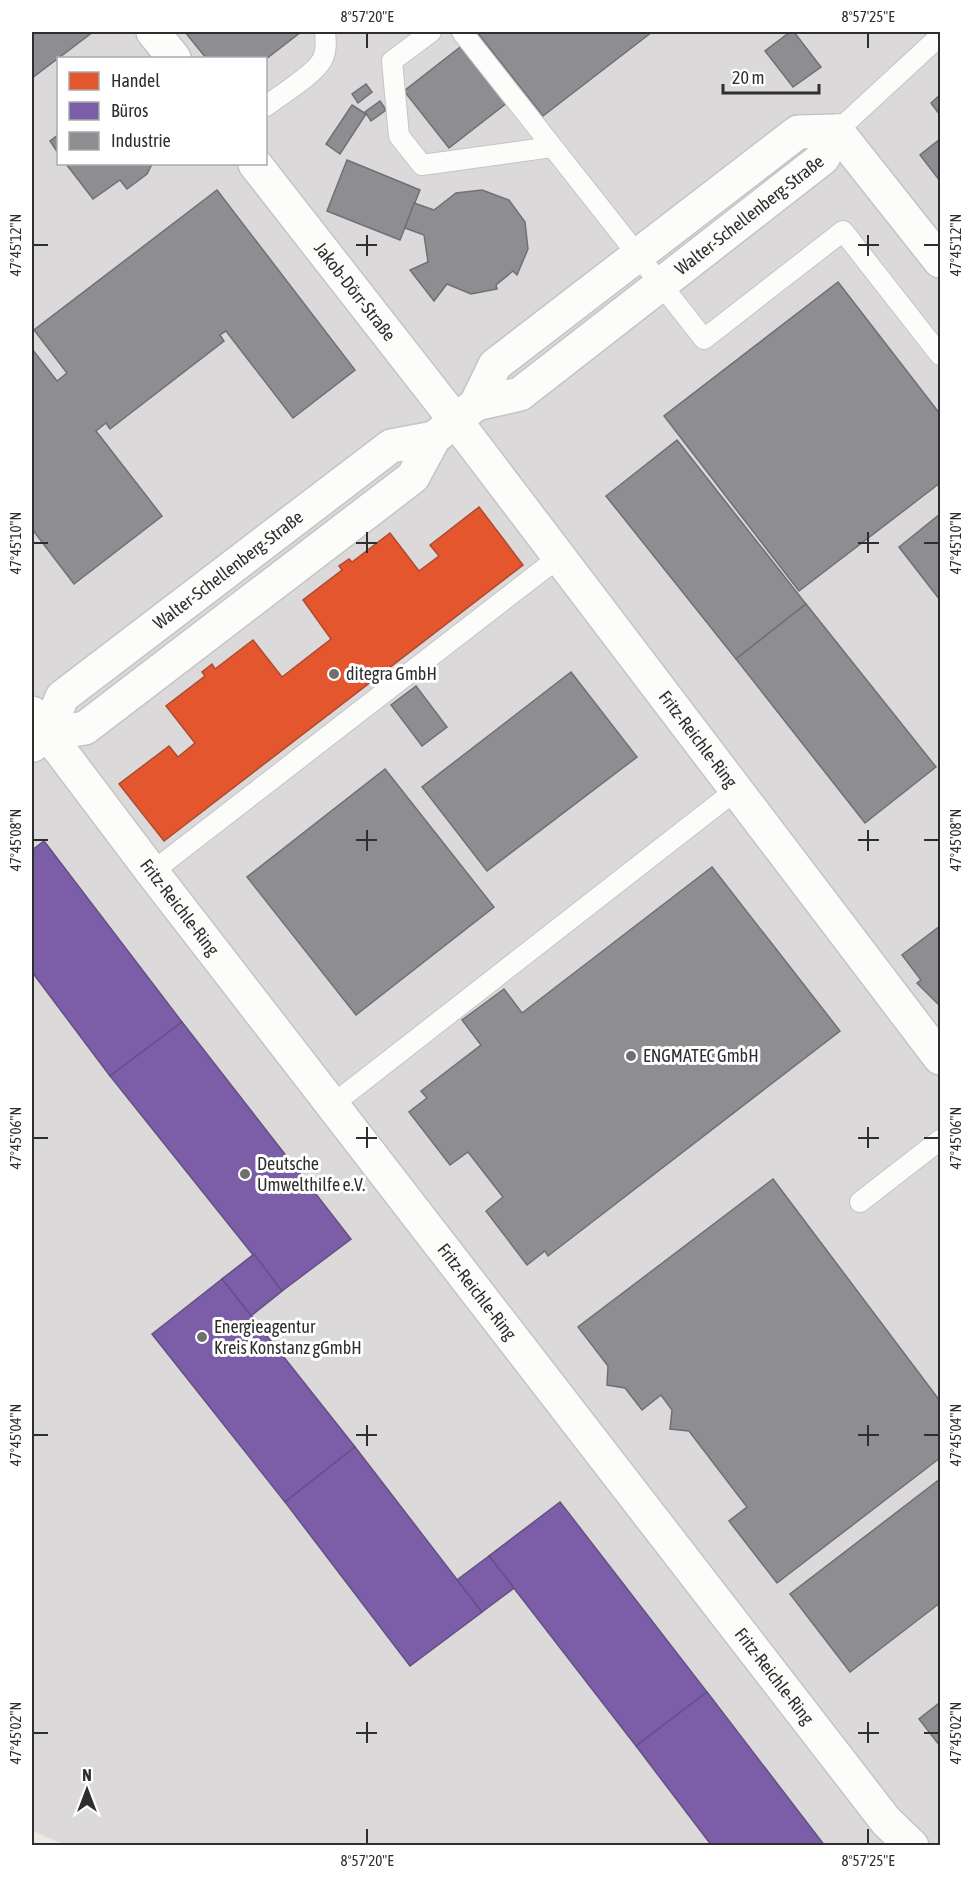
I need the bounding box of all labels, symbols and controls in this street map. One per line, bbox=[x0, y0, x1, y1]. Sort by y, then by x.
text: 8°57'20"E bbox=[340, 8, 394, 25]
text: 8°57'25"E bbox=[841, 8, 895, 25]
legend bbox=[57, 57, 267, 165]
scale bar bbox=[723, 57, 819, 95]
text: 20 m bbox=[732, 67, 764, 88]
text: Handel bbox=[111, 70, 160, 91]
text: Büros bbox=[111, 100, 148, 121]
text: Industrie bbox=[111, 130, 171, 151]
street label: Walter-Schellenberg-Straße bbox=[671, 150, 828, 279]
text: 47°45'12"N bbox=[7, 214, 24, 276]
text: 47°45'12"N bbox=[947, 214, 964, 276]
street label: Jakob-Dörr-Straße bbox=[310, 238, 400, 345]
street label: Walter-Schellenberg-Straße bbox=[149, 506, 307, 634]
text: 47°45'10"N bbox=[7, 512, 24, 574]
text: 47°45'10"N bbox=[947, 512, 964, 574]
place label: ditegra GmbH bbox=[346, 663, 437, 684]
marker: ditegra GmbH bbox=[327, 667, 341, 681]
street label: Fritz-Reichle-Ring bbox=[655, 686, 742, 792]
text: 47°45'08"N bbox=[7, 809, 24, 871]
text: 47°45'08"N bbox=[947, 809, 964, 871]
street label: Fritz-Reichle-Ring bbox=[136, 855, 224, 960]
place label: ENGMATEC GmbH bbox=[643, 1045, 759, 1066]
marker: ENGMATEC GmbH bbox=[624, 1049, 638, 1063]
text: 47°45'06"N bbox=[7, 1107, 24, 1169]
text: 47°45'06"N bbox=[947, 1107, 964, 1169]
place label: Deutsche Umwelthilfe e.V. bbox=[257, 1153, 365, 1195]
marker: Deutsche Umwelthilfe e.V. bbox=[238, 1167, 252, 1181]
street label: Fritz-Reichle-Ring bbox=[433, 1239, 521, 1344]
place label: Energieagentur Kreis Konstanz gGmbH bbox=[214, 1316, 362, 1358]
marker: Energieagentur Kreis Konstanz gGmbH bbox=[195, 1330, 209, 1344]
text: 47°45'04"N bbox=[7, 1404, 24, 1466]
text: 47°45'04"N bbox=[947, 1404, 964, 1466]
street label: Fritz-Reichle-Ring bbox=[731, 1624, 818, 1729]
text: 47°45'02"N bbox=[7, 1702, 24, 1764]
text: 47°45'02"N bbox=[947, 1702, 964, 1764]
north arrow bbox=[57, 1760, 117, 1820]
text: N bbox=[82, 1766, 92, 1784]
text: 8°57'20"E bbox=[340, 1852, 394, 1869]
text: 8°57'25"E bbox=[841, 1852, 895, 1869]

